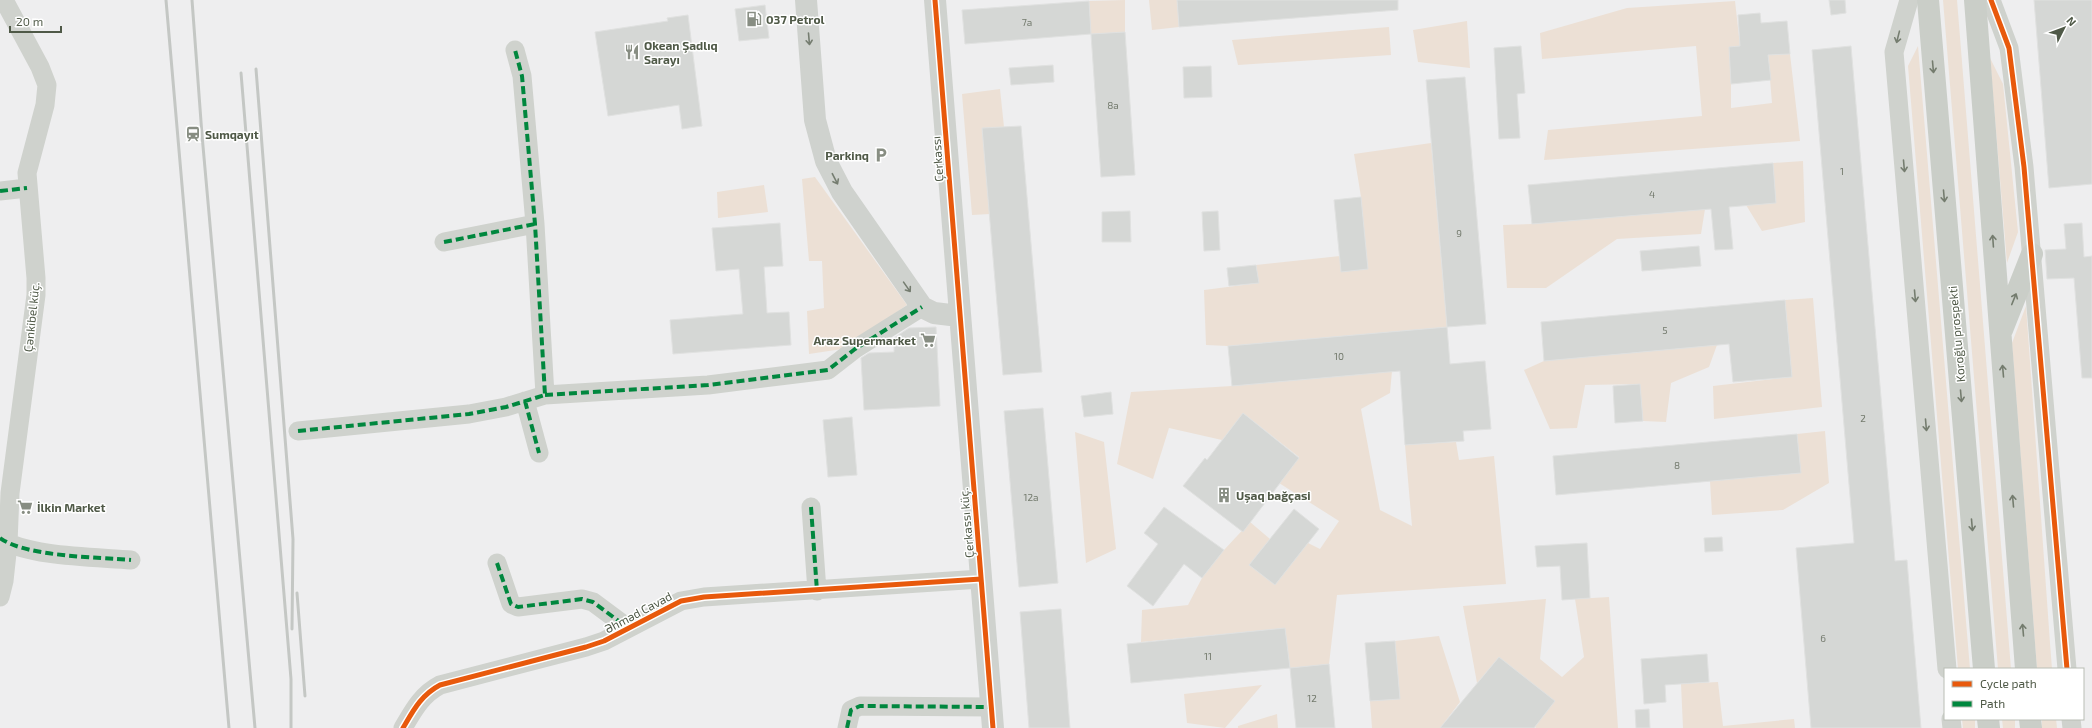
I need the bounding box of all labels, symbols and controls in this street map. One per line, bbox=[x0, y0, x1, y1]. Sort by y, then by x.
scale bar bbox=[10, 8, 61, 34]
north arrow bbox=[2044, 8, 2084, 48]
fuel station icon: 037 Petrol bbox=[745, 10, 763, 28]
place label: 037 Petrol bbox=[766, 12, 824, 26]
text: 20 m bbox=[16, 14, 43, 28]
text: N bbox=[2064, 14, 2079, 28]
house number: 7a bbox=[1022, 16, 1032, 28]
one-way arrow bbox=[1894, 30, 1901, 43]
one-way arrow bbox=[805, 32, 812, 45]
place label: Okean Şadlıq Sarayı bbox=[644, 38, 718, 67]
restaurant icon: Okean Şadlıq Sarayı bbox=[623, 43, 641, 61]
one-way arrow bbox=[1930, 60, 1937, 73]
house number: 8a bbox=[1107, 99, 1119, 111]
station icon: Sumqayıt bbox=[184, 125, 202, 143]
place label: Sumqayıt bbox=[205, 127, 259, 142]
street label: Çerkassı bbox=[928, 136, 947, 182]
parking icon: Parkinq bbox=[872, 146, 890, 164]
place label: Parkinq bbox=[825, 148, 869, 162]
one-way arrow bbox=[1900, 159, 1908, 172]
house number: 1 bbox=[1840, 165, 1844, 177]
one-way arrow bbox=[832, 173, 839, 185]
house number: 4 bbox=[1649, 188, 1655, 200]
one-way arrow bbox=[1941, 189, 1948, 202]
house number: 9 bbox=[1456, 227, 1462, 239]
one-way arrow bbox=[1989, 235, 1996, 248]
street label: Çənkibel küç. bbox=[20, 281, 43, 353]
one-way arrow bbox=[903, 281, 911, 292]
street label: Koroğlu prospekti bbox=[1945, 285, 1967, 383]
one-way arrow bbox=[1911, 289, 1919, 302]
one-way arrow bbox=[2011, 293, 2019, 305]
house number: 5 bbox=[1662, 324, 1668, 336]
supermarket icon: Araz Supermarket bbox=[919, 331, 937, 349]
place label: Araz Supermarket bbox=[813, 333, 916, 347]
house number: 10 bbox=[1334, 350, 1344, 362]
one-way arrow bbox=[1999, 365, 2006, 378]
one-way arrow bbox=[1957, 389, 1964, 402]
house number: 2 bbox=[1860, 412, 1866, 424]
one-way arrow bbox=[1922, 418, 1930, 431]
house number: 8 bbox=[1674, 459, 1680, 471]
building icon: Uşaq bağçasi bbox=[1215, 486, 1233, 504]
street label: Çerkassı küç. bbox=[956, 487, 977, 559]
place label: Uşaq bağçasi bbox=[1236, 488, 1311, 503]
house number: 12a bbox=[1023, 491, 1039, 503]
one-way arrow bbox=[2009, 495, 2016, 508]
supermarket icon: İlkin Market bbox=[16, 498, 34, 516]
place label: İlkin Market bbox=[37, 500, 105, 514]
one-way arrow bbox=[1968, 518, 1975, 531]
street label: Əhməd Cavad bbox=[602, 588, 674, 636]
one-way arrow bbox=[2020, 624, 2027, 637]
house number: 6 bbox=[1820, 632, 1826, 644]
house number: 11 bbox=[1204, 650, 1212, 662]
legend bbox=[1944, 668, 2084, 720]
text: Cycle path bbox=[1980, 676, 2037, 690]
house number: 12 bbox=[1307, 692, 1317, 704]
text: Path bbox=[1980, 696, 2005, 710]

